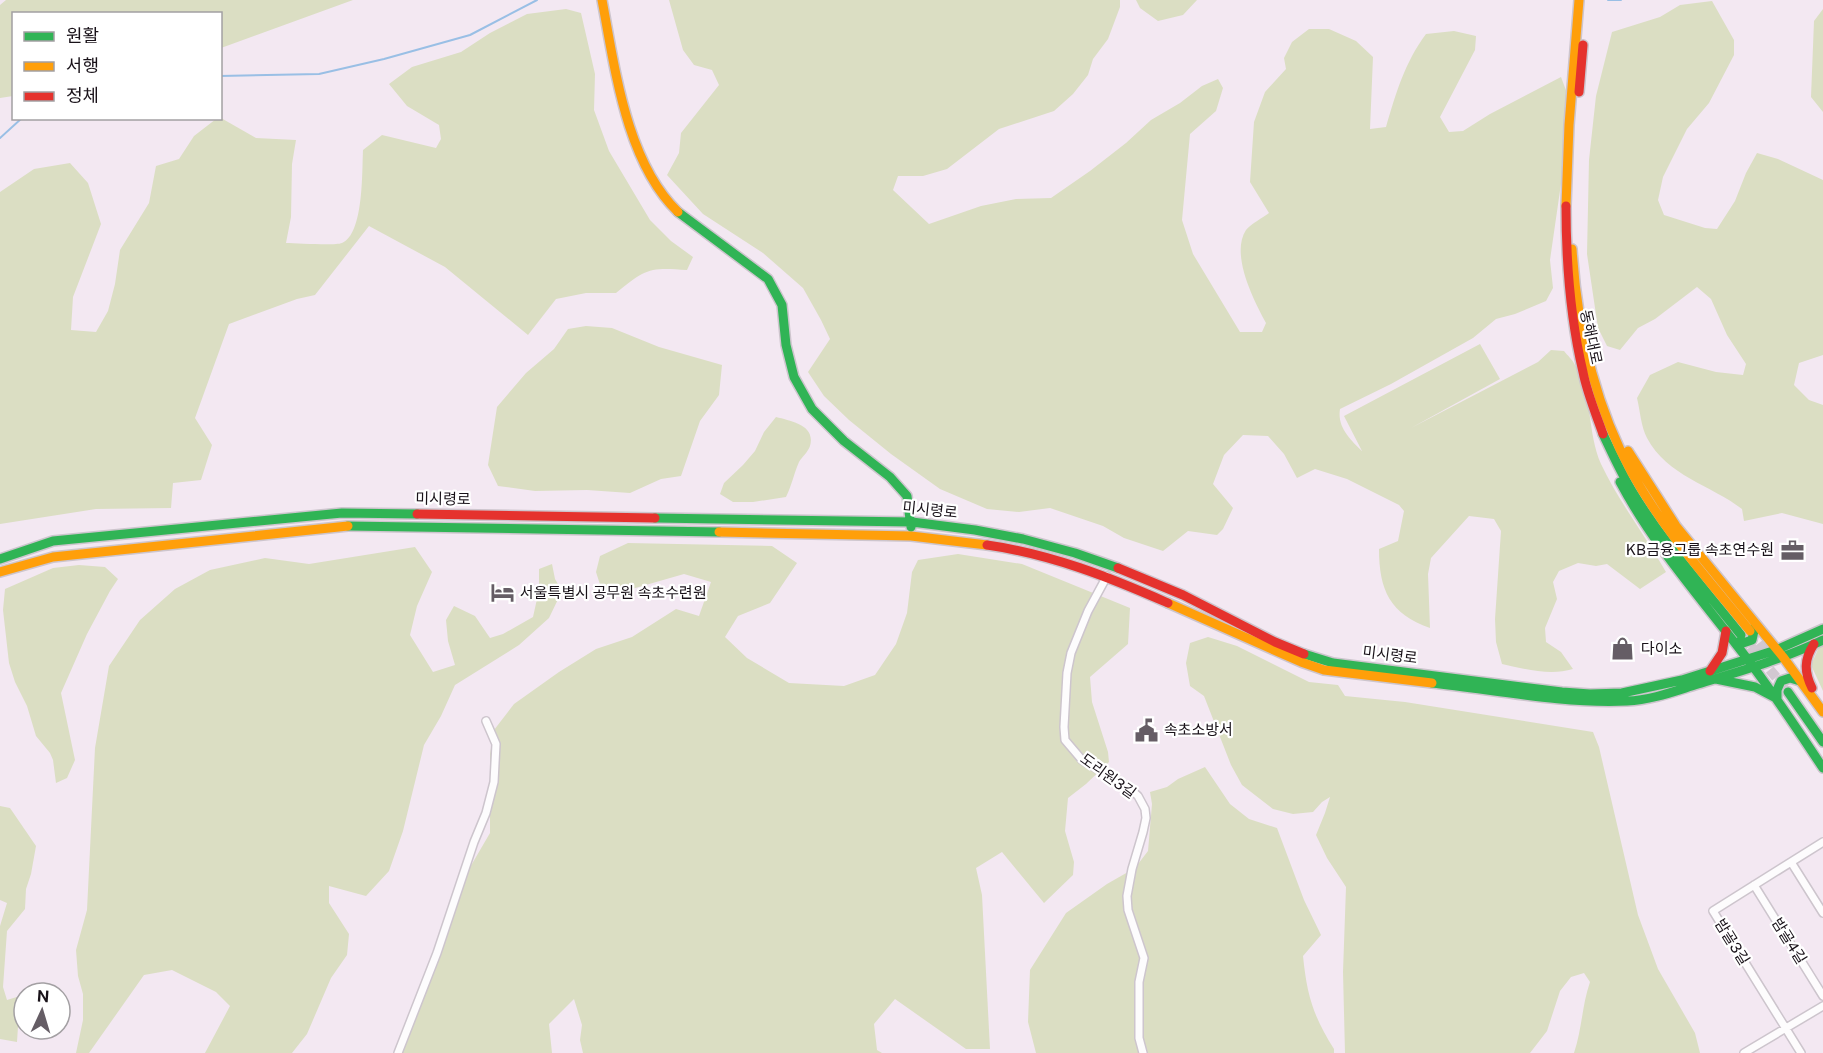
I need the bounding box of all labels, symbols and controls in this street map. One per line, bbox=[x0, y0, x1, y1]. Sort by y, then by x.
legend bbox=[12, 12, 222, 120]
text: 원활 bbox=[66, 25, 99, 46]
text: 서행 bbox=[66, 55, 99, 76]
text: 정체 bbox=[66, 85, 99, 106]
street label: 동해대로 bbox=[1577, 308, 1606, 366]
street label: 미시령로 bbox=[415, 490, 471, 507]
street label: 미시령로 bbox=[902, 498, 958, 521]
office icon: KB금융그룹 속초연수원 bbox=[1779, 537, 1805, 563]
place label: KB금융그룹 속초연수원 bbox=[1626, 541, 1774, 558]
hotel icon: 서울특별시 공무원 속초수련원 bbox=[489, 580, 515, 606]
place label: 서울특별시 공무원 속초수련원 bbox=[520, 584, 707, 601]
shop icon: 다이소 bbox=[1610, 636, 1636, 662]
place label: 다이소 bbox=[1641, 640, 1683, 657]
street label: 미시령로 bbox=[1362, 643, 1418, 666]
public building icon: 속초소방서 bbox=[1133, 717, 1159, 743]
place label: 속초소방서 bbox=[1164, 721, 1233, 738]
street label: 도리원3길 bbox=[1077, 750, 1139, 801]
street label: 밤골4길 bbox=[1769, 915, 1810, 967]
street label: 밤골3길 bbox=[1712, 916, 1753, 968]
north arrow bbox=[12, 981, 72, 1041]
text: N bbox=[36, 987, 50, 1006]

